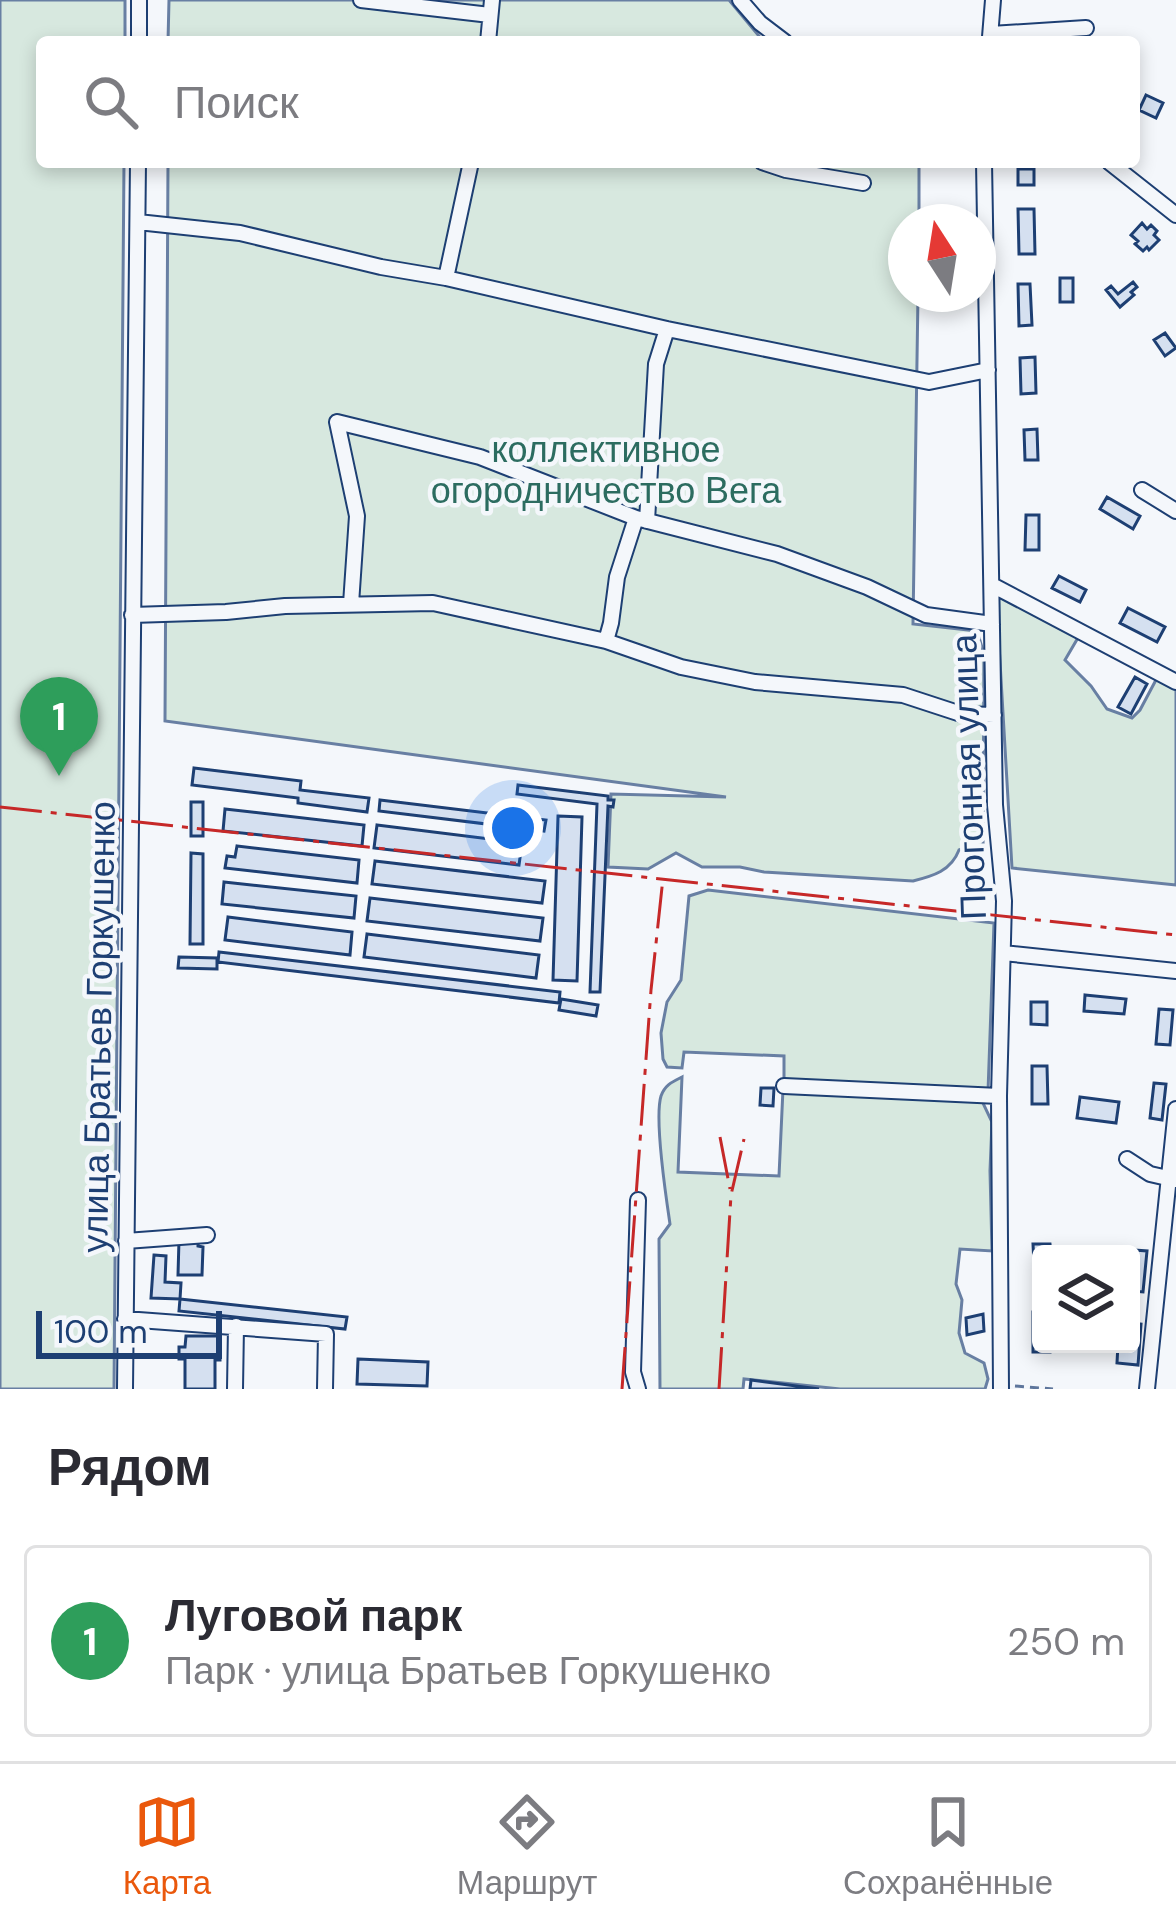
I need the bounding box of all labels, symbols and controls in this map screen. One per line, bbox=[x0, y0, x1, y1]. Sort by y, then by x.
search box bbox=[36, 36, 1140, 168]
icon: search bbox=[78, 69, 144, 135]
text: Поиск bbox=[174, 73, 299, 132]
north arrow bbox=[888, 204, 996, 312]
park label: коллективное огородничество Вега bbox=[431, 426, 782, 514]
street label: Прогонная улица bbox=[940, 632, 997, 921]
pin: 1 bbox=[20, 677, 98, 776]
your location bbox=[483, 798, 543, 858]
street label: улица Братьев Горкушенко bbox=[71, 801, 126, 1253]
map controls bbox=[1032, 1245, 1140, 1353]
button: layers bbox=[1032, 1245, 1140, 1353]
scale bar bbox=[36, 1305, 222, 1358]
text: 100 m bbox=[54, 1310, 148, 1353]
text: Рядом bbox=[48, 1434, 212, 1501]
text: Луговой парк bbox=[165, 1586, 462, 1645]
text: 1 bbox=[83, 1616, 97, 1667]
text: 250 m bbox=[1007, 1616, 1125, 1667]
text: Парк · улица Братьев Горкушенко bbox=[165, 1645, 771, 1696]
tab: Карта bbox=[123, 1789, 211, 1904]
tab: Маршрут bbox=[457, 1789, 597, 1904]
tab: Сохранённые bbox=[843, 1789, 1053, 1904]

